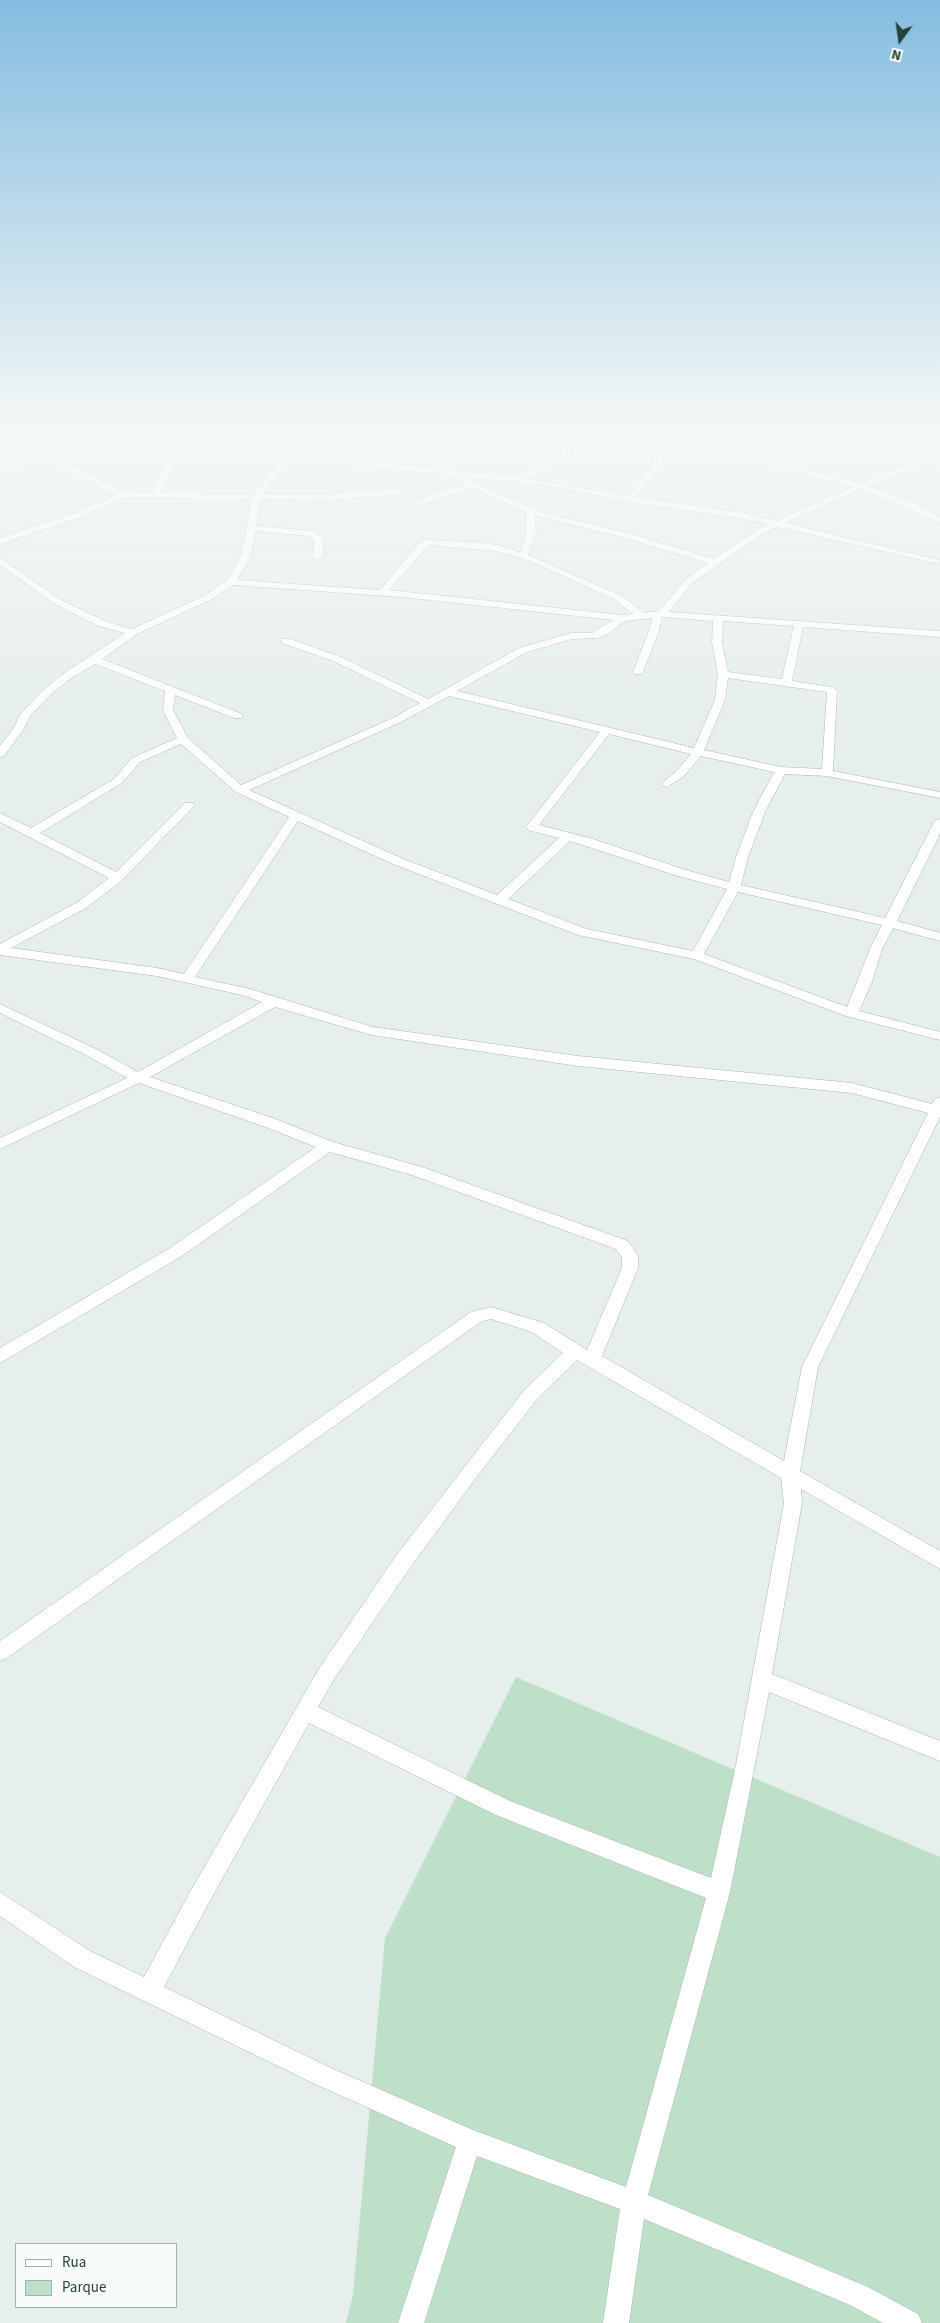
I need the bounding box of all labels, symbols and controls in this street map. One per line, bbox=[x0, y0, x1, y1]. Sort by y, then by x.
north arrow bbox=[875, 15, 925, 65]
text: N bbox=[889, 44, 903, 65]
legend bbox=[15, 2243, 178, 2308]
text: Rua bbox=[62, 2252, 86, 2273]
text: Parque bbox=[62, 2277, 106, 2298]

